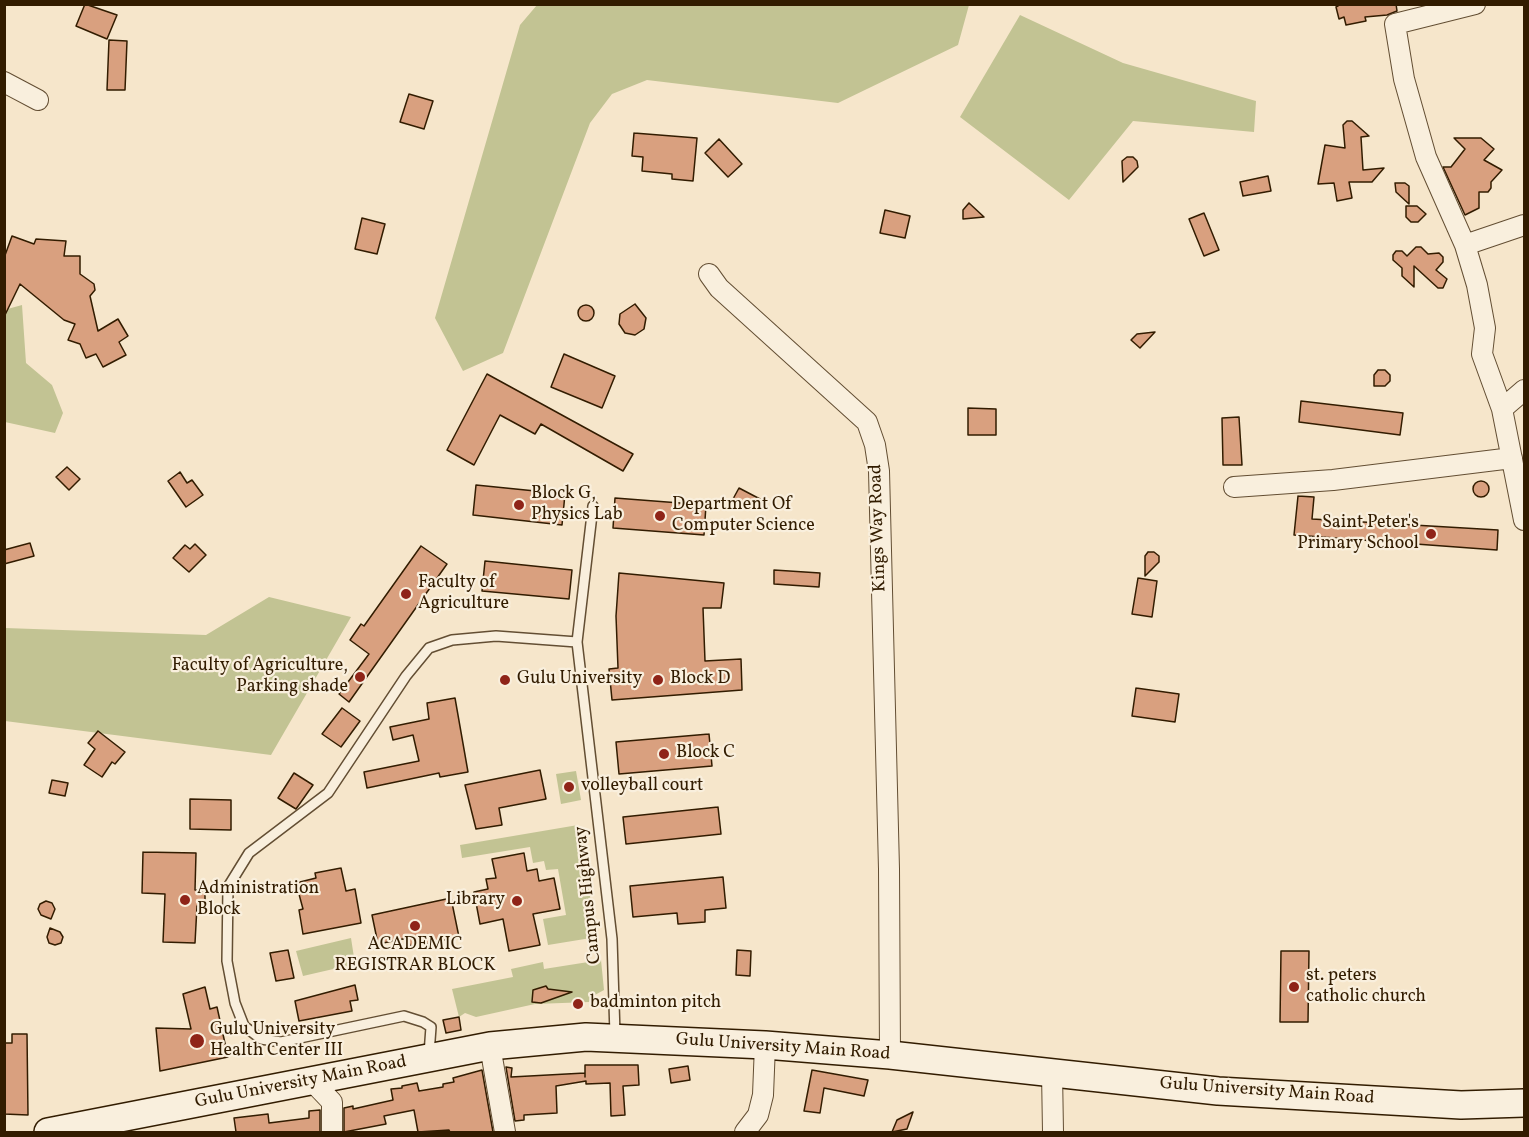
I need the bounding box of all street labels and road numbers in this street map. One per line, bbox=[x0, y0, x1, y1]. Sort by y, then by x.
street label: Kings Way Road bbox=[866, 464, 892, 592]
street label: Campus Highway bbox=[571, 825, 607, 965]
street label: Gulu University Main Road bbox=[675, 1030, 891, 1066]
street label: Gulu University Main Road bbox=[193, 1052, 409, 1114]
street label: Gulu University Main Road bbox=[1159, 1074, 1375, 1110]

